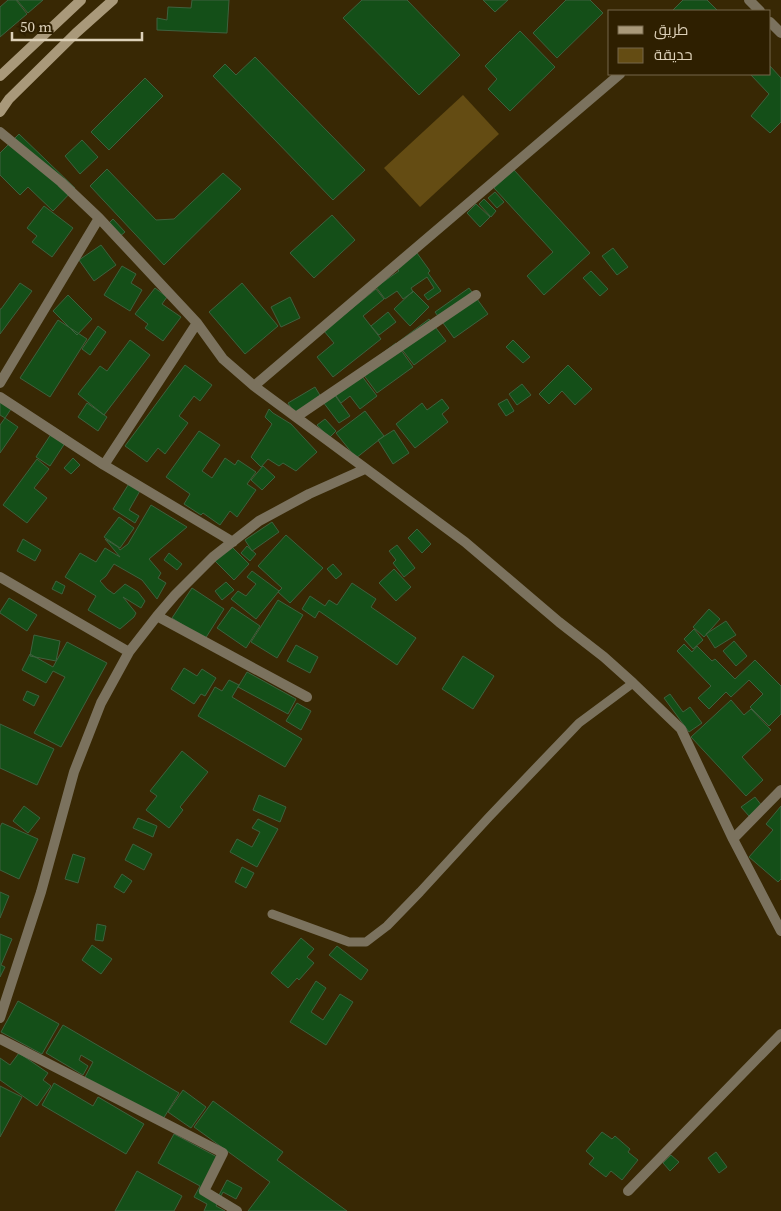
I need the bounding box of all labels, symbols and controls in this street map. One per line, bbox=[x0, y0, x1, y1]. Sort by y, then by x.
scale bar bbox=[12, 10, 142, 42]
legend bbox=[608, 10, 771, 75]
text: 50 m bbox=[20, 16, 52, 37]
text: طريق bbox=[654, 19, 688, 40]
text: حديقة bbox=[654, 44, 693, 65]

